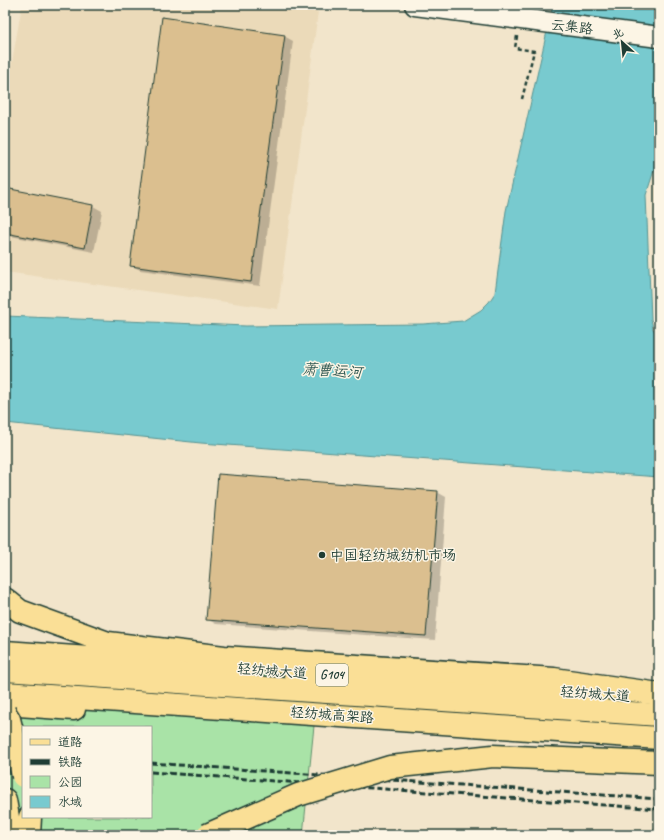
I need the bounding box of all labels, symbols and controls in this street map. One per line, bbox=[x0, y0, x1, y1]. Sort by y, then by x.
street label: 云集路 bbox=[550, 16, 594, 38]
north arrow bbox=[602, 22, 642, 62]
text: 北 bbox=[609, 24, 626, 42]
water label: 萧曹运河 bbox=[301, 359, 366, 383]
place label: 中国轻纺城纺机市场 bbox=[330, 547, 456, 564]
marker: 中国轻纺城纺机市场 bbox=[317, 550, 327, 560]
street label: 轻纺城大道 bbox=[236, 660, 308, 682]
road number: G104 bbox=[316, 664, 348, 686]
street label: 轻纺城大道 bbox=[559, 683, 631, 705]
street label: 轻纺城高架路 bbox=[290, 704, 374, 726]
legend bbox=[22, 726, 152, 818]
text: 道路 bbox=[58, 734, 82, 750]
text: 铁路 bbox=[58, 754, 82, 770]
text: 公园 bbox=[58, 774, 82, 790]
text: 水域 bbox=[58, 794, 82, 810]

